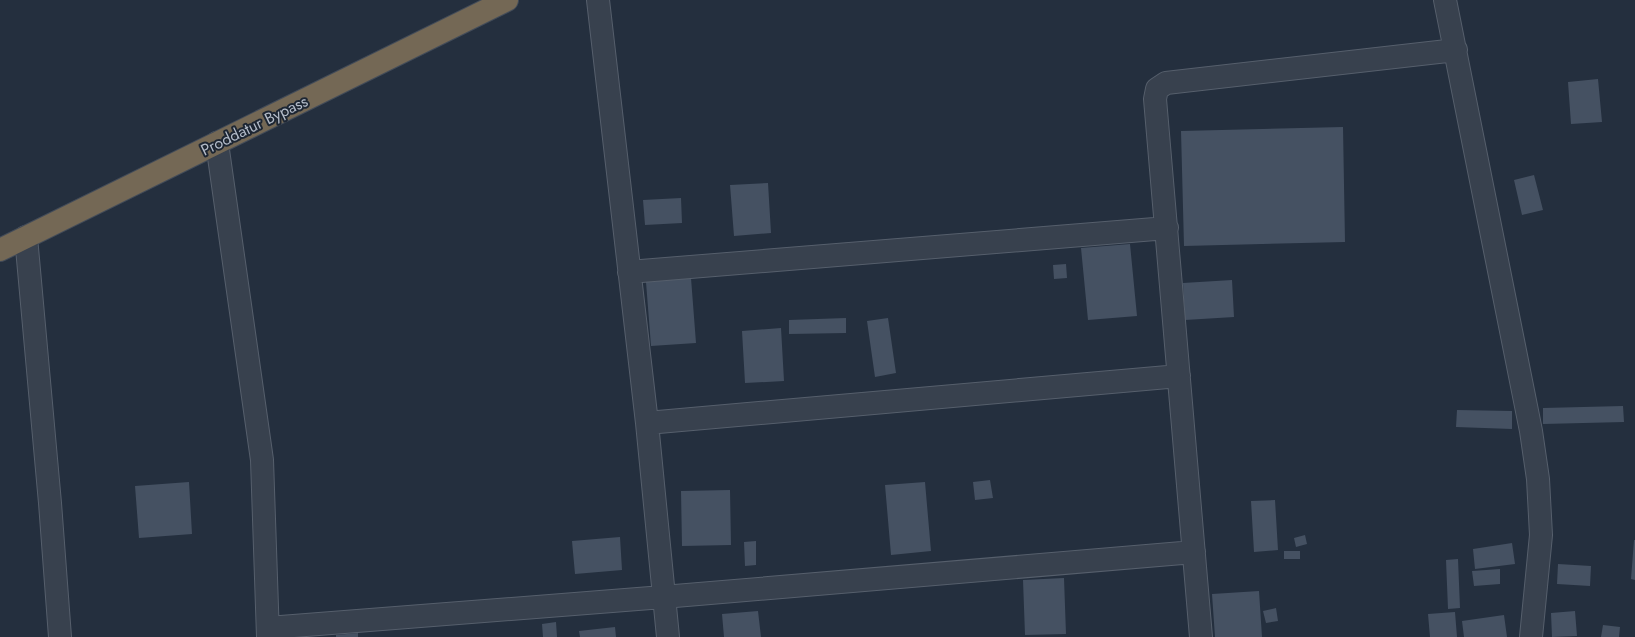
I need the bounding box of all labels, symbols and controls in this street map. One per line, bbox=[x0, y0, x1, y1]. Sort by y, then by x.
street label: Proddatur Bypass bbox=[197, 90, 312, 161]

